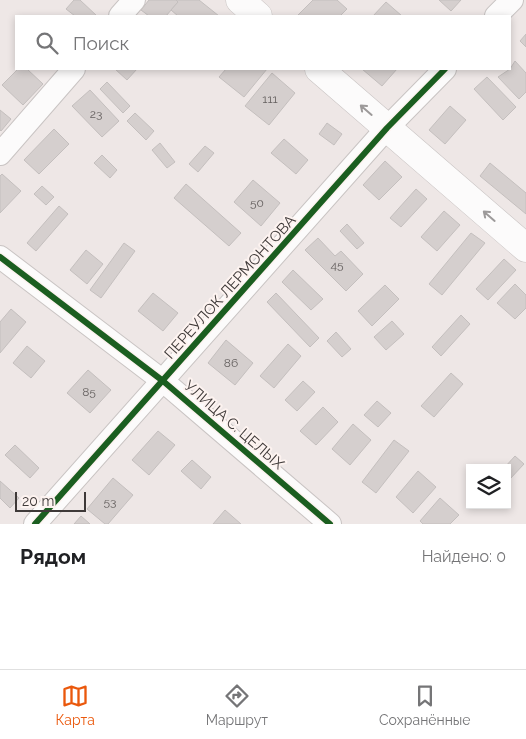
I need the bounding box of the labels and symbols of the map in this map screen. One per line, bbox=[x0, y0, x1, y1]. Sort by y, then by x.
house number: 111 bbox=[262, 92, 278, 106]
one-way arrow bbox=[360, 105, 373, 116]
house number: 23 bbox=[90, 107, 102, 121]
house number: 50 bbox=[250, 196, 264, 210]
street label: ПЕРЕУЛОК ЛЕРМОНТОВА bbox=[161, 211, 299, 363]
one-way arrow bbox=[483, 211, 496, 222]
house number: 45 bbox=[330, 258, 344, 272]
house number: 86 bbox=[224, 356, 238, 370]
street label: УЛИЦА С. ЦЕЛЫХ bbox=[180, 377, 288, 474]
house number: 85 bbox=[82, 385, 96, 399]
scale bar bbox=[15, 489, 86, 512]
house number: 53 bbox=[104, 495, 116, 509]

